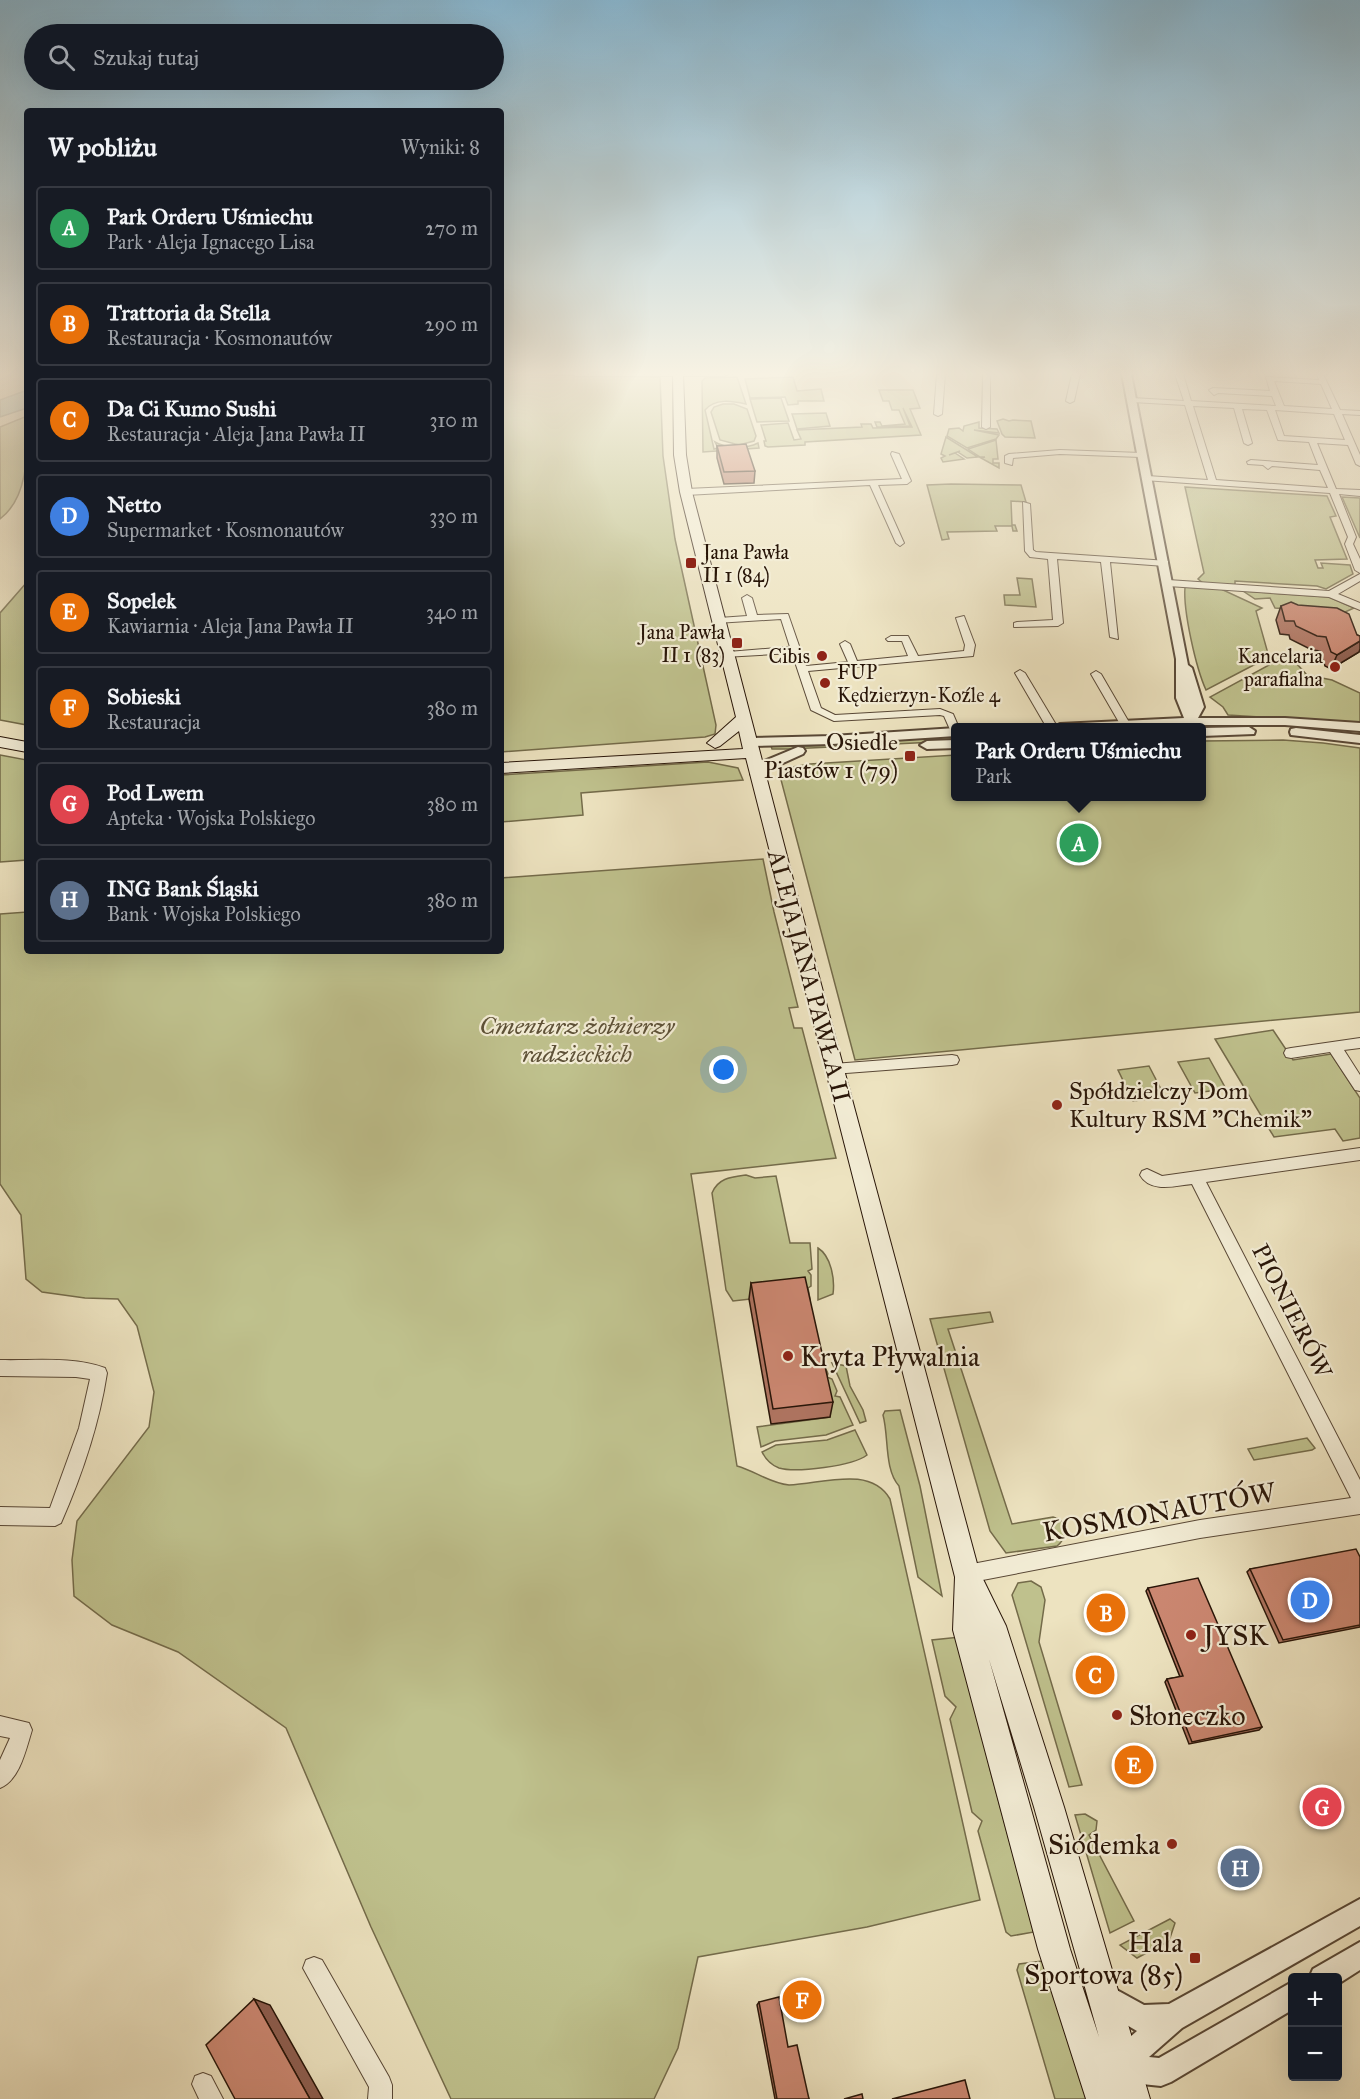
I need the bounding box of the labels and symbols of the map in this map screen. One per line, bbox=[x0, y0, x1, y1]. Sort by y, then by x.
place label: Jana Pawła II 1 (84) bbox=[701, 540, 789, 588]
marker: Jana Pawła II 1 (84) bbox=[684, 556, 698, 570]
place label: Jana Pawła II 1 (83) bbox=[637, 620, 726, 668]
marker: Jana Pawła II 1 (83) bbox=[730, 636, 744, 650]
place label: Cibis bbox=[769, 644, 810, 668]
place label: Kancelaria parafialna bbox=[1237, 644, 1324, 691]
marker: Cibis bbox=[815, 649, 829, 663]
place label: FUP Kędzierzyn-Koźle 4 bbox=[837, 660, 1001, 707]
marker: Kancelaria parafialna bbox=[1328, 660, 1342, 674]
marker: FUP Kędzierzyn-Koźle 4 bbox=[818, 676, 832, 690]
place label: Osiedle Piastów 1 (79) bbox=[763, 727, 898, 785]
marker: Osiedle Piastów 1 (79) bbox=[903, 749, 917, 763]
pin: A bbox=[1060, 820, 1098, 866]
street label: ALEJA JANA PAWŁA II bbox=[761, 846, 857, 1106]
park label: Cmentarz żołnierzy radzieckich bbox=[479, 1011, 676, 1069]
your location bbox=[709, 1055, 738, 1084]
place label: Spółdzielczy Dom Kultury RSM "Chemik" bbox=[1069, 1076, 1312, 1134]
marker: Spółdzielczy Dom Kultury RSM "Chemik" bbox=[1050, 1098, 1064, 1112]
street label: PIONIERÓW bbox=[1245, 1239, 1339, 1384]
place label: Kryta Pływalnia bbox=[800, 1339, 980, 1374]
marker: Kryta Pływalnia bbox=[781, 1349, 795, 1363]
street label: KOSMONAUTÓW bbox=[1040, 1474, 1280, 1550]
pin: D bbox=[1290, 1578, 1330, 1622]
pin: B bbox=[1086, 1590, 1126, 1636]
place label: JYSK bbox=[1200, 1618, 1269, 1653]
marker: JYSK bbox=[1184, 1628, 1198, 1642]
pin: C bbox=[1076, 1652, 1114, 1698]
place label: Słoneczko bbox=[1129, 1698, 1245, 1733]
marker: Słoneczko bbox=[1110, 1708, 1124, 1722]
pin: E bbox=[1114, 1742, 1154, 1788]
pin: G bbox=[1302, 1784, 1342, 1830]
place label: Siódemka bbox=[1048, 1827, 1160, 1862]
marker: Siódemka bbox=[1165, 1837, 1179, 1851]
pin: H bbox=[1220, 1846, 1260, 1890]
place label: Hala Sportowa (85) bbox=[1024, 1925, 1183, 1992]
marker: Hala Sportowa (85) bbox=[1188, 1951, 1202, 1965]
pin: F bbox=[782, 1978, 822, 2022]

